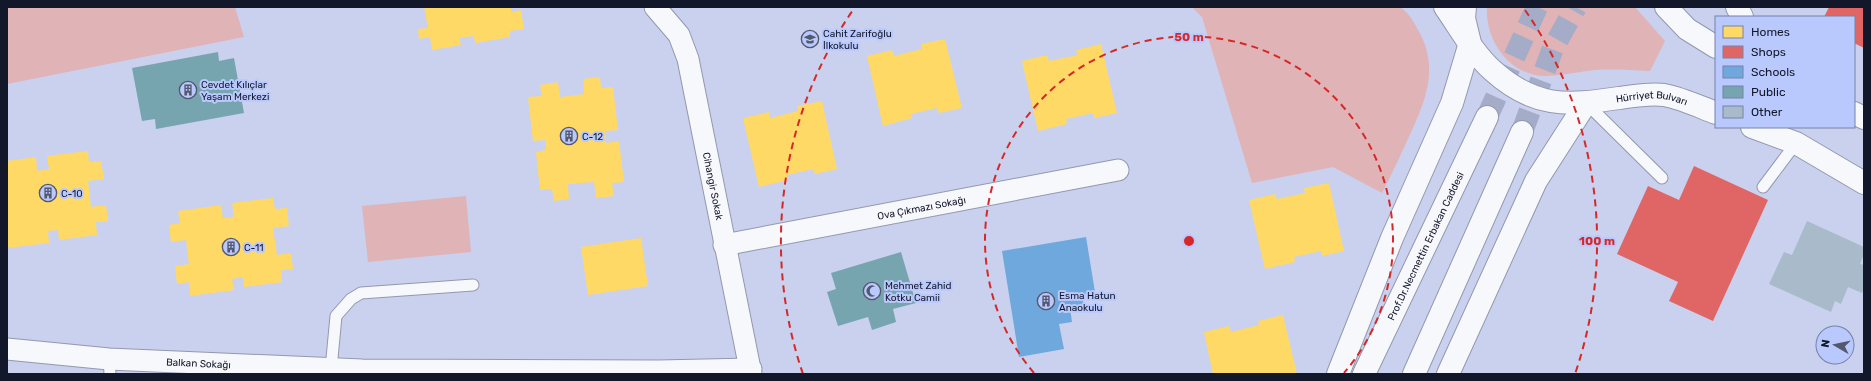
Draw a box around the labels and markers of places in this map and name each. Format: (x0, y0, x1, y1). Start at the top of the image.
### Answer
place label: Cahit Zarifoğlu İlkokulu (823, 28, 892, 52)
school or university icon: Cahit Zarifoğlu İlkokulu (800, 29, 820, 49)
place label: Cevdet Kılıçlar Yaşam Merkezi (201, 79, 269, 103)
building icon: Cevdet Kılıçlar Yaşam Merkezi (178, 80, 198, 100)
building icon: C-12 (559, 126, 579, 146)
place label: C-12 (582, 131, 603, 143)
building icon: C-10 (38, 183, 58, 203)
place label: C-10 (61, 188, 83, 200)
centre of rings (1182, 234, 1196, 248)
building icon: C-11 (221, 237, 241, 257)
place label: C-11 (244, 242, 264, 254)
place label: Mehmet Zahid Kotku Camii (885, 280, 951, 304)
mosque icon: Mehmet Zahid Kotku Camii (862, 281, 882, 301)
place label: Esma Hatun Anaokulu (1059, 290, 1116, 314)
building icon: Esma Hatun Anaokulu (1036, 291, 1056, 311)

